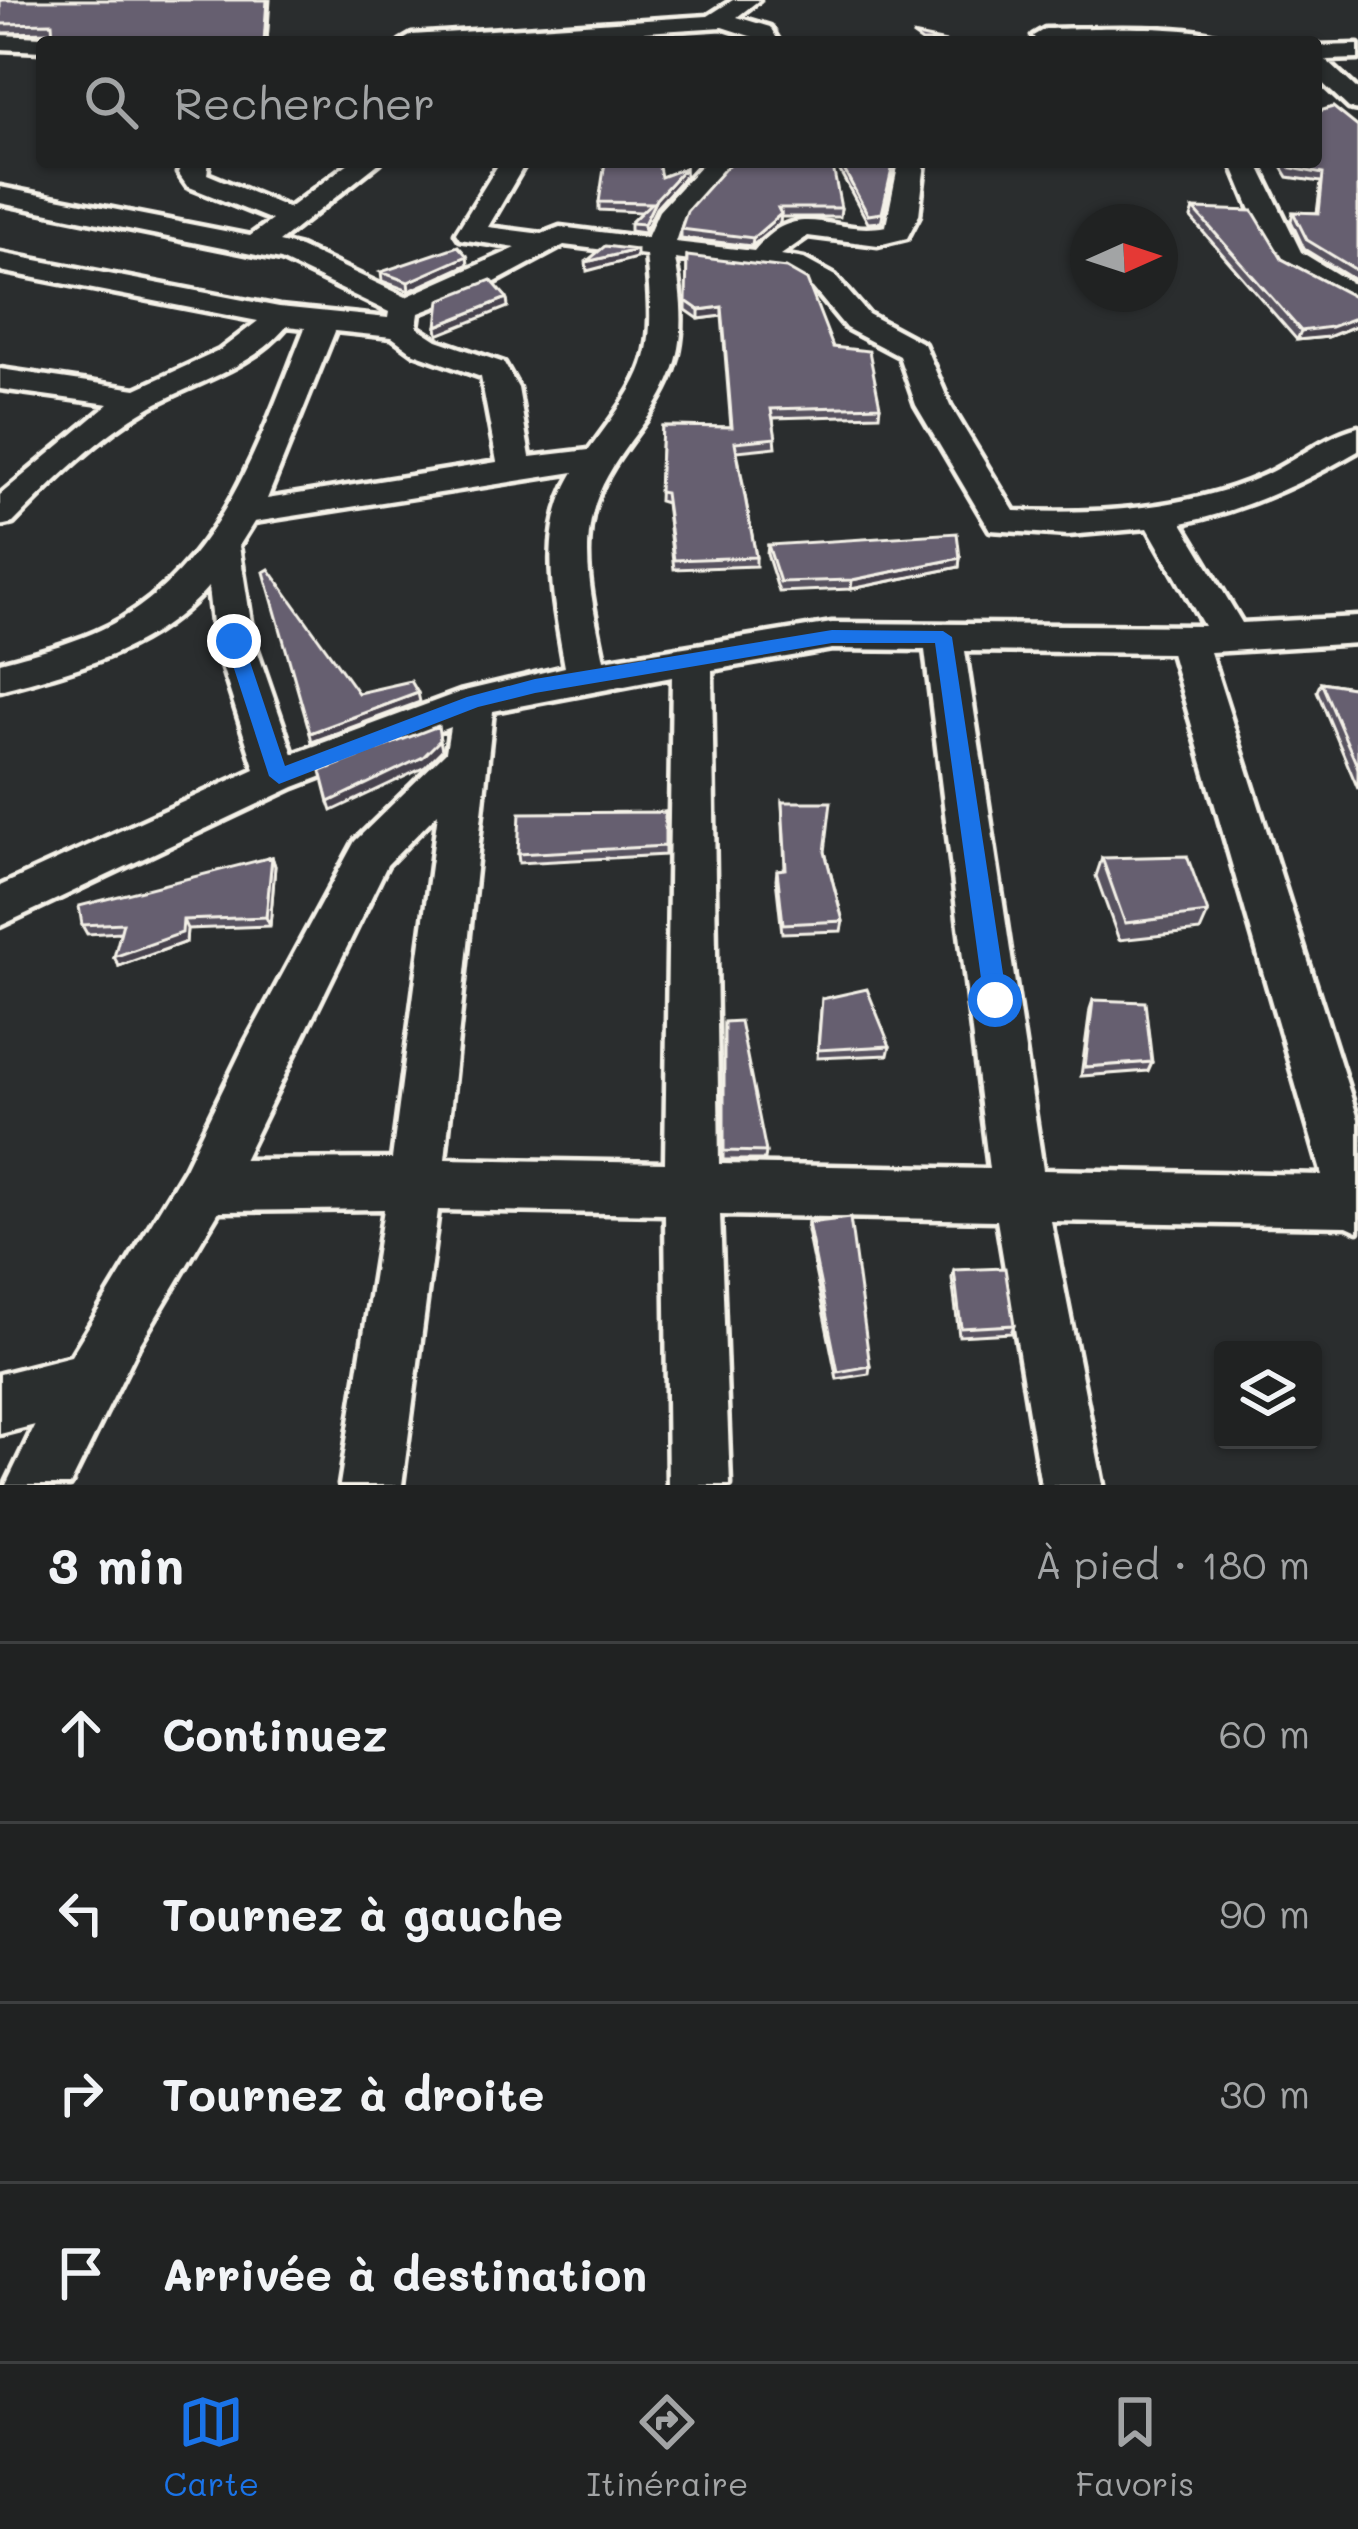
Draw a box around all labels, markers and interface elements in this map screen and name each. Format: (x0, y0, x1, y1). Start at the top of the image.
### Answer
search box (36, 36, 1322, 168)
icon: search (78, 69, 144, 135)
text: Rechercher (174, 73, 435, 131)
north arrow (1070, 204, 1178, 312)
route end (207, 614, 261, 668)
route start (968, 973, 1022, 1027)
map controls (1214, 1341, 1322, 1449)
button: layers (1214, 1341, 1322, 1449)
text: 3 min (48, 1530, 184, 1597)
text: À pied · 180 m (1035, 1538, 1310, 1589)
icon: ahead (48, 1700, 114, 1766)
text: Continuez (162, 1704, 388, 1762)
text: 60 m (1219, 1707, 1310, 1758)
icon: left (48, 1880, 114, 1946)
text: Tournez à gauche (162, 1884, 563, 1942)
text: 90 m (1219, 1887, 1310, 1938)
icon: right (48, 2060, 114, 2126)
text: Tournez à droite (162, 2064, 545, 2122)
text: 30 m (1220, 2067, 1310, 2118)
icon: arrive (48, 2240, 114, 2306)
text: Arrivée à destination (162, 2244, 647, 2302)
tab: Carte (164, 2389, 259, 2504)
tab: Itinéraire (586, 2389, 748, 2504)
tab: Favoris (1076, 2389, 1194, 2504)

